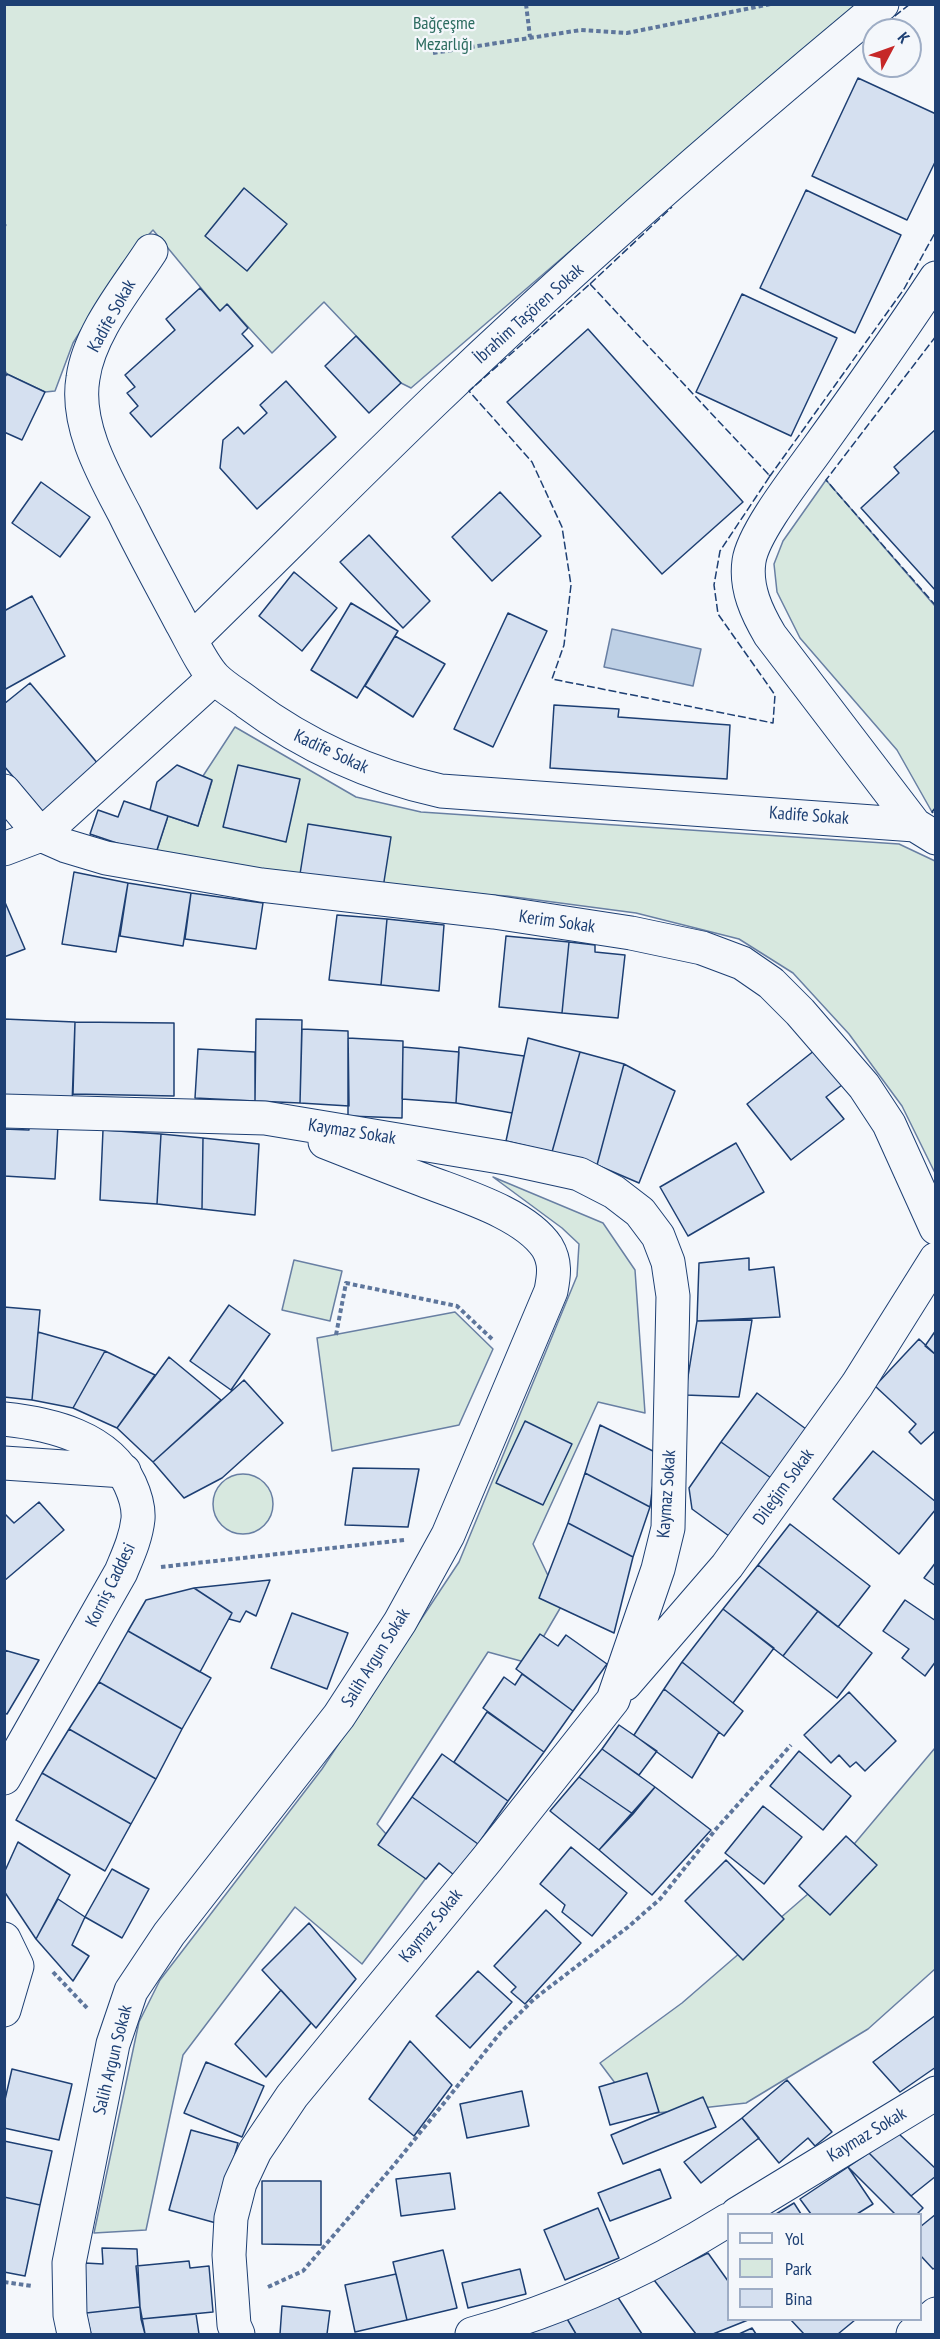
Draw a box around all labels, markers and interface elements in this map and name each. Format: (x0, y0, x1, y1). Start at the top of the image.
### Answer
park label: Bağçeşme Mezarlığı (413, 13, 475, 56)
north arrow (862, 18, 922, 78)
text: K (894, 28, 914, 47)
street label: İbrahim Taşören Sokak (470, 259, 588, 369)
street label: Kadife Sokak (83, 276, 141, 356)
street label: Kadife Sokak (290, 725, 372, 779)
street label: Kadife Sokak (768, 802, 850, 830)
street label: Kerim Sokak (518, 906, 596, 938)
street label: Kaymaz Sokak (307, 1114, 397, 1150)
street label: Dileğim Sokak (749, 1445, 819, 1529)
street label: Kaymaz Sokak (653, 1449, 681, 1539)
street label: Korniş Caddesi (81, 1539, 141, 1631)
street label: Salih Argun Sokak (337, 1605, 415, 1711)
street label: Kaymaz Sokak (395, 1885, 467, 1967)
street label: Salih Argun Sokak (89, 2003, 137, 2117)
street label: Kaymaz Sokak (824, 2103, 910, 2167)
legend (727, 2213, 922, 2321)
text: Yol (785, 2227, 804, 2250)
text: Park (785, 2257, 812, 2280)
text: Bina (785, 2287, 813, 2310)

